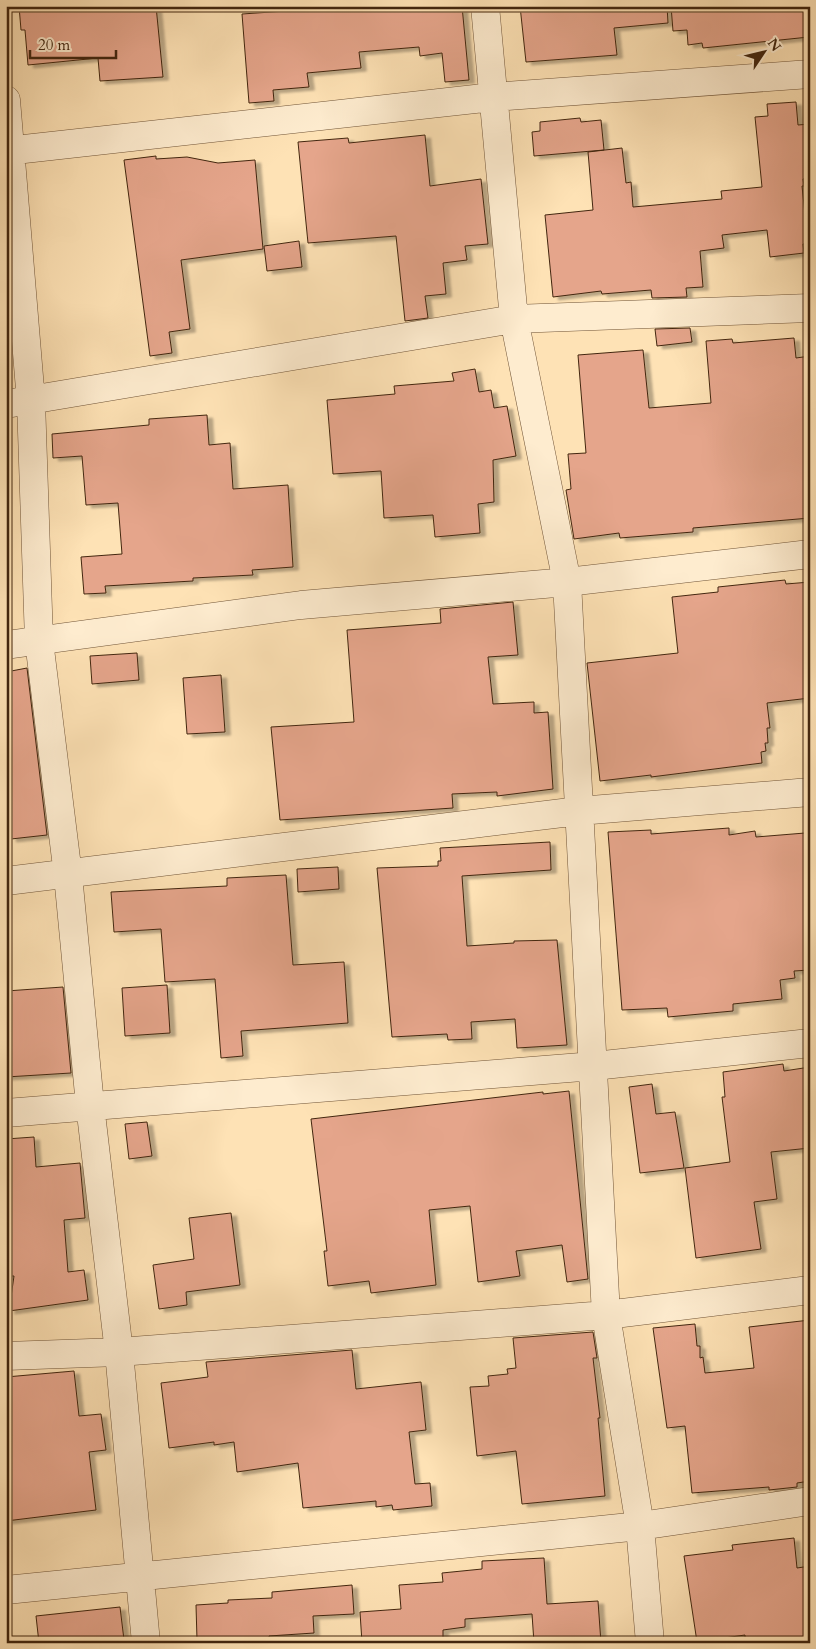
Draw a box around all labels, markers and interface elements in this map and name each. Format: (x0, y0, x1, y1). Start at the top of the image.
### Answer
scale bar (30, 28, 116, 60)
north arrow (738, 28, 788, 78)
text: N (763, 34, 786, 55)
text: 20 m (38, 35, 70, 55)

